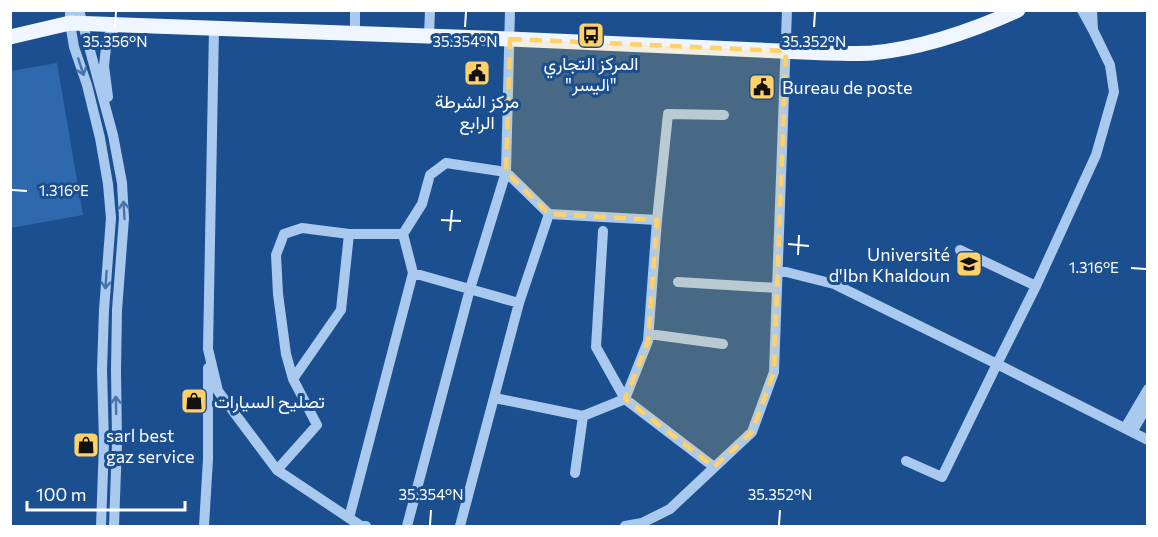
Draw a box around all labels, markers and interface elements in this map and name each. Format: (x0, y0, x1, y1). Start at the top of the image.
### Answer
bus stop icon: المركز التجاري "اليسر" (576, 20, 606, 50)
text: 35.356°N (82, 32, 148, 50)
text: 35.354°N (433, 32, 497, 50)
text: 35.352°N (782, 32, 846, 50)
place label: المركز التجاري "اليسر" (543, 52, 639, 96)
one-way arrow (76, 58, 87, 77)
public building icon: مركز الشرطة الرابع (462, 58, 492, 88)
public building icon: Bureau de poste (747, 72, 777, 102)
place label: Bureau de poste (782, 76, 912, 98)
place label: مركز الشرطة الرابع (435, 90, 519, 135)
text: 1.316°E (39, 181, 89, 199)
one-way arrow (118, 201, 129, 221)
place label: Université d'Ibn Khaldoun (829, 243, 950, 286)
school or university icon: Université d'Ibn Khaldoun (954, 249, 984, 279)
text: 1.316°E (1069, 258, 1119, 276)
one-way arrow (100, 269, 111, 289)
shop icon: تصليح السيارات (179, 386, 209, 416)
place label: تصليح السيارات (214, 390, 325, 414)
one-way arrow (111, 396, 122, 416)
place label: sarl best gaz service (106, 424, 195, 467)
shop icon: sarl best gaz service (71, 430, 101, 460)
scale bar (27, 474, 184, 512)
text: 100 m (36, 483, 86, 505)
text: 35.354°N (399, 485, 463, 503)
text: 35.352°N (748, 485, 812, 503)

